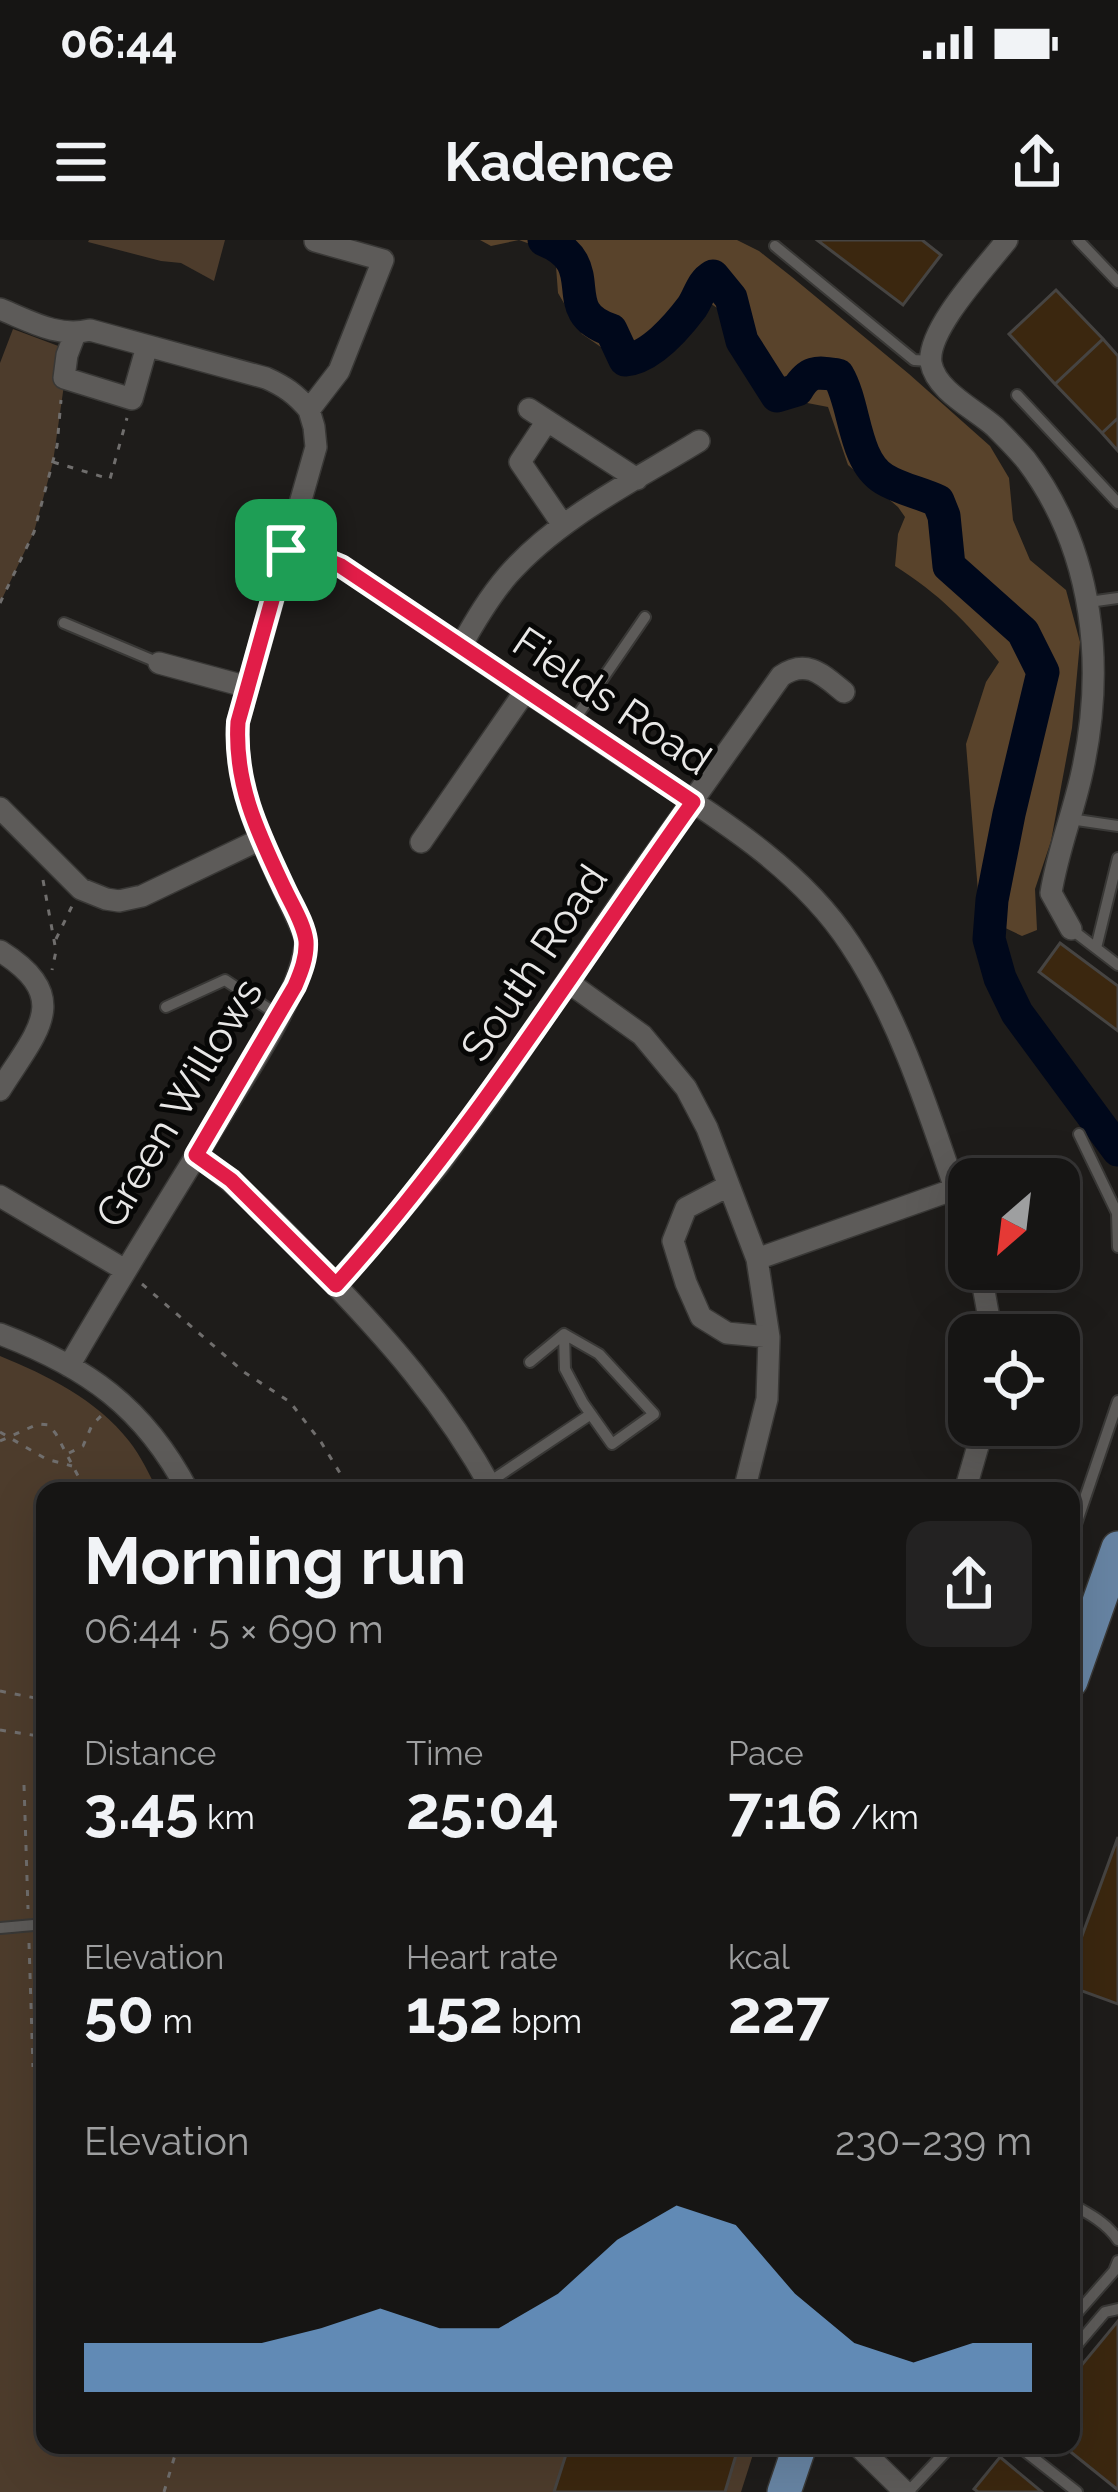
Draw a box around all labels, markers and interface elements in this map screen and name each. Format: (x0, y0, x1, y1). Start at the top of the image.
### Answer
text: 06:44 (60, 16, 177, 69)
icon: menu (48, 129, 114, 195)
icon: share (1004, 129, 1070, 195)
text: Kadence (444, 130, 674, 194)
pin (235, 499, 337, 601)
icon: arrive (253, 517, 319, 583)
street label: Fields Road (504, 617, 720, 785)
street label: South Road (451, 856, 617, 1070)
street label: Green Willows (86, 970, 272, 1236)
north arrow (948, 1158, 1080, 1290)
map controls (948, 1158, 1080, 1446)
button: locate (948, 1314, 1080, 1446)
button: share (906, 1521, 1032, 1647)
text: Morning run (84, 1522, 466, 1599)
text: 06:44 · 5 × 690 m (84, 1606, 384, 1652)
text: Distance (84, 1734, 216, 1773)
text: Time (406, 1734, 483, 1773)
text: Pace (728, 1734, 804, 1773)
text: 3.45 (84, 1773, 198, 1843)
text: 25:04 (406, 1773, 559, 1843)
text: 7:16 (728, 1773, 843, 1843)
text: km (198, 1798, 255, 1837)
text: /km (843, 1798, 919, 1837)
text: Elevation (84, 1938, 224, 1977)
text: Heart rate (406, 1938, 558, 1977)
text: kcal (728, 1938, 790, 1977)
text: 50 (84, 1977, 154, 2047)
text: 152 (406, 1977, 503, 2047)
text: 227 (728, 1977, 829, 2047)
text: m (154, 2002, 193, 2041)
text: bpm (503, 2002, 582, 2041)
text: Elevation (84, 2118, 250, 2164)
text: 230–239 m (835, 2118, 1032, 2164)

